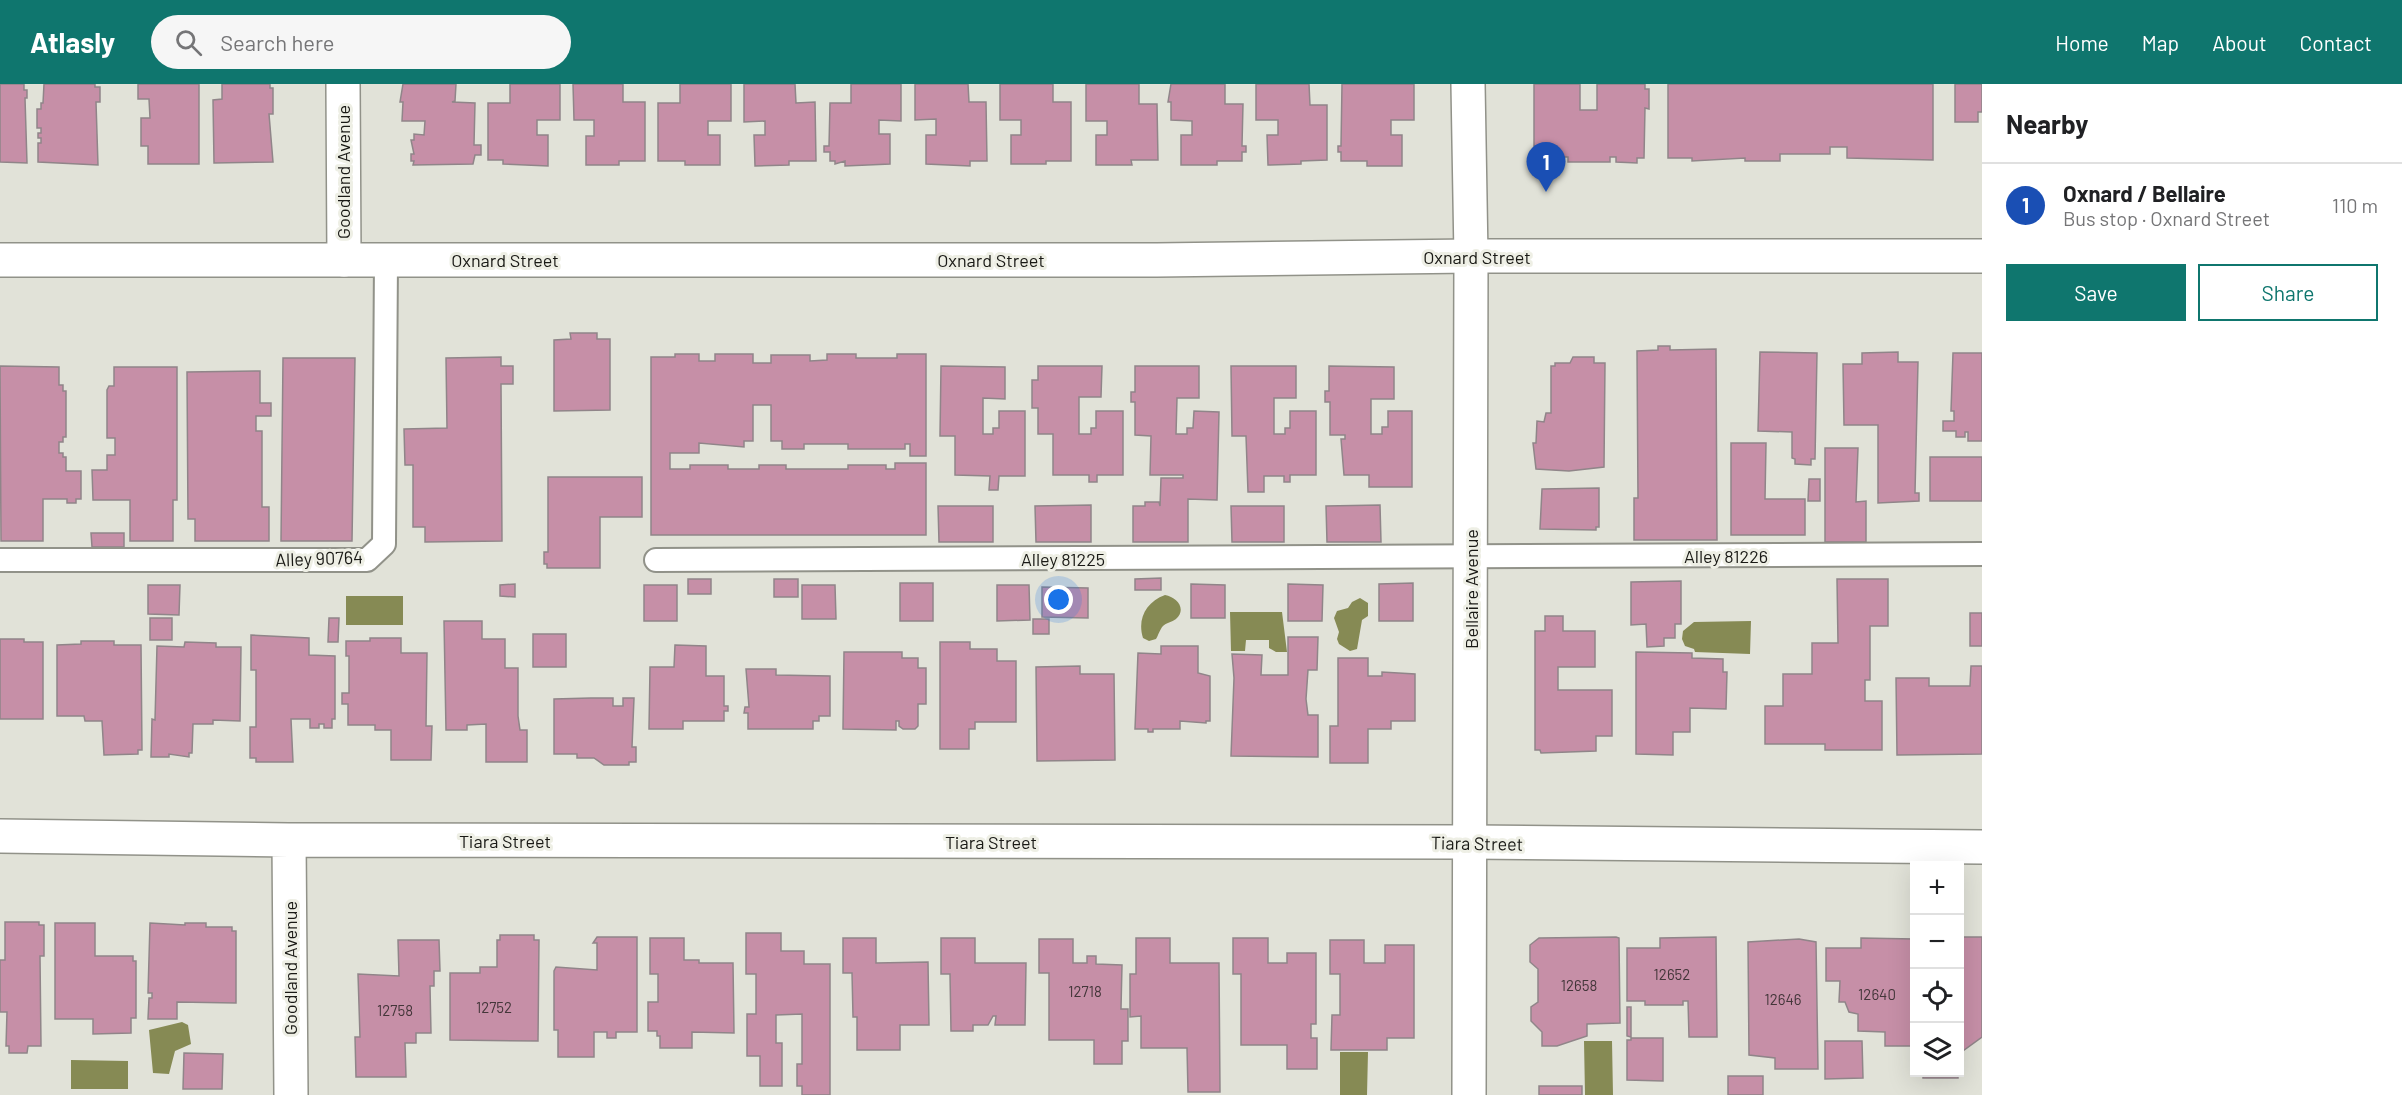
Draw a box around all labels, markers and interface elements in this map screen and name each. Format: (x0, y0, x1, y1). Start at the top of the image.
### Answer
search box (151, 15, 571, 69)
text: Atlasly (30, 25, 115, 59)
icon: search (172, 26, 205, 59)
text: Search here (220, 29, 335, 55)
text: Home (2055, 30, 2109, 55)
text: Map (2142, 30, 2179, 55)
text: About (2212, 30, 2267, 55)
text: Contact (2300, 30, 2372, 55)
street label: Goodland Avenue (332, 105, 354, 239)
text: Nearby (2006, 108, 2088, 139)
pin: 1 (1526, 142, 1566, 192)
text: Oxnard / Bellaire (2063, 180, 2226, 206)
text: 1 (2022, 193, 2029, 217)
text: 110 m (2332, 193, 2378, 217)
text: Bus stop · Oxnard Street (2063, 206, 2270, 230)
street label: Oxnard Street (1423, 246, 1531, 268)
street label: Oxnard Street (451, 249, 559, 271)
street label: Oxnard Street (937, 249, 1045, 271)
button: Save (2006, 264, 2186, 321)
button: Share (2198, 264, 2378, 321)
street label: Bellaire Avenue (1460, 529, 1482, 649)
street label: Alley 90764 (275, 545, 363, 571)
street label: Alley 81226 (1684, 545, 1768, 567)
street label: Alley 81225 (1021, 548, 1105, 570)
your location (1044, 585, 1073, 614)
street label: Tiara Street (459, 830, 551, 852)
street label: Tiara Street (945, 831, 1037, 853)
street label: Tiara Street (1431, 831, 1523, 855)
map controls (1910, 861, 1964, 1077)
button: + (1910, 861, 1964, 915)
street label: Goodland Avenue (279, 901, 301, 1035)
button: − (1910, 915, 1964, 969)
house number: 12652 (1654, 965, 1690, 983)
button: locate (1910, 969, 1964, 1023)
house number: 12658 (1561, 976, 1597, 994)
house number: 12718 (1068, 982, 1102, 1000)
house number: 12640 (1858, 985, 1896, 1003)
house number: 12646 (1764, 990, 1802, 1008)
house number: 12752 (476, 998, 512, 1016)
house number: 12758 (377, 1001, 413, 1019)
button: layers (1910, 1023, 1964, 1077)

